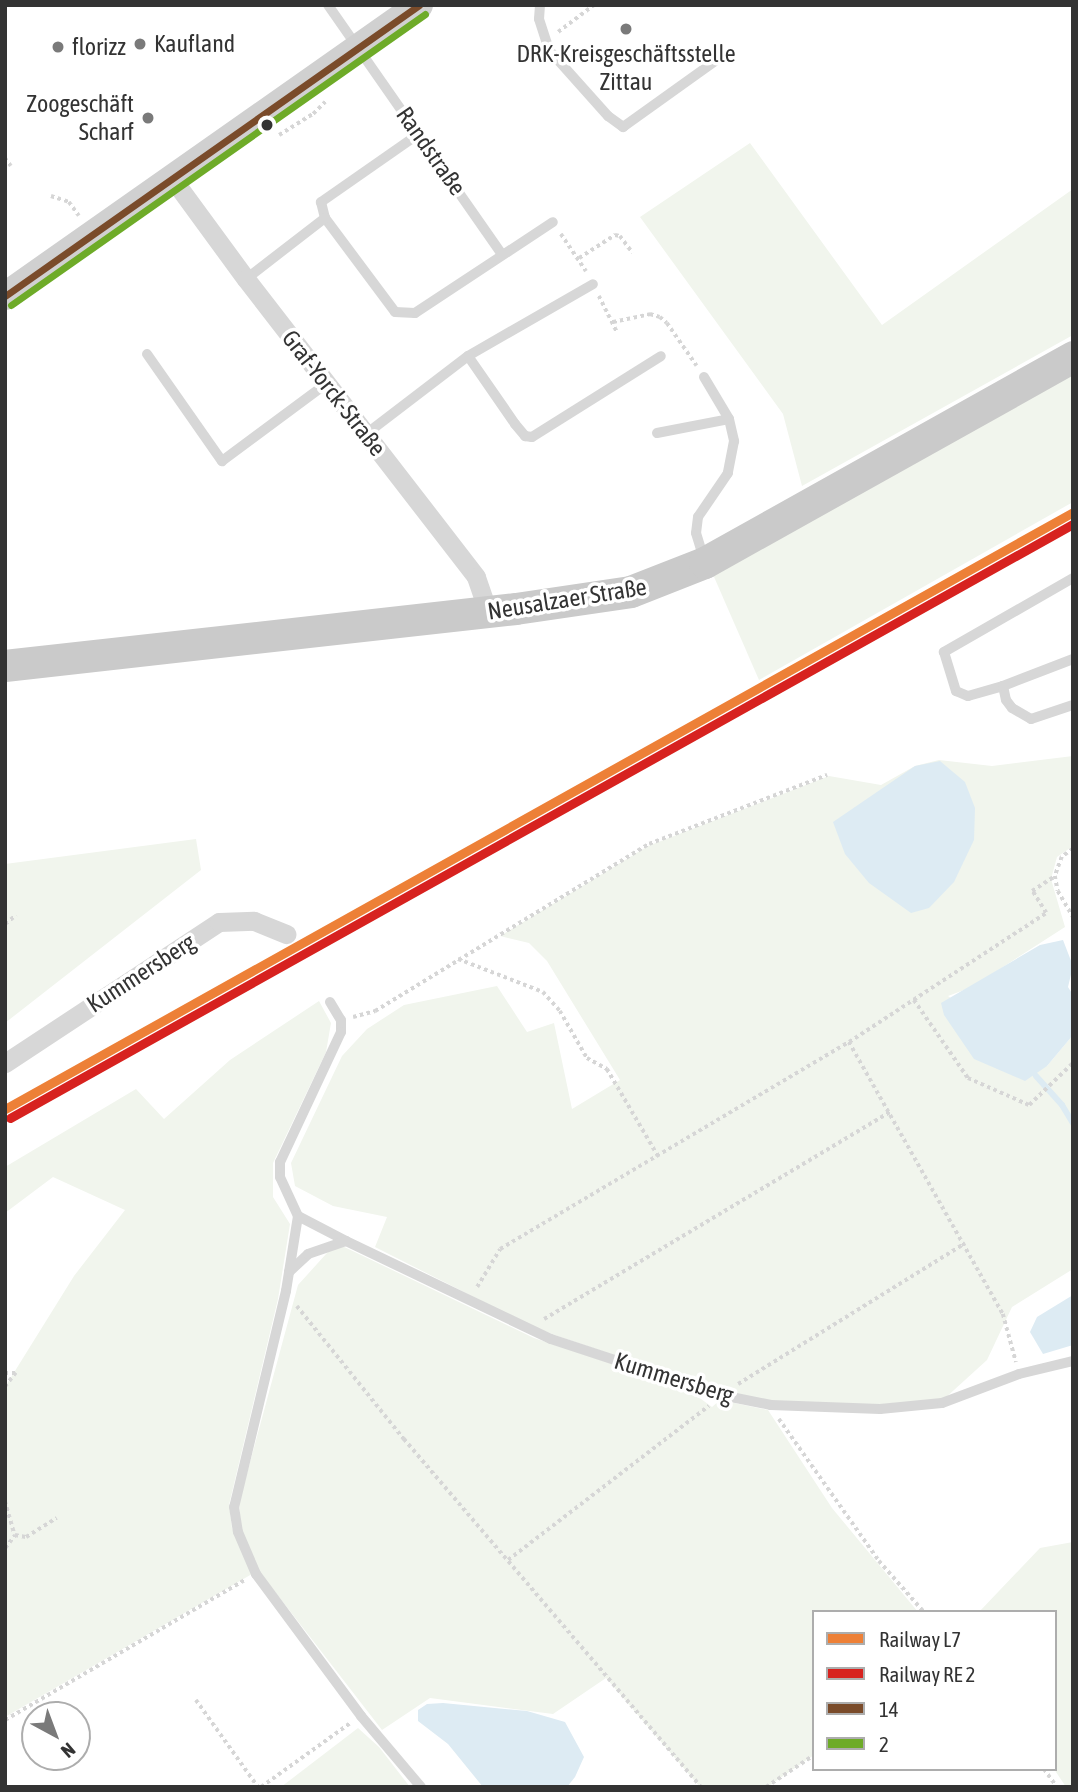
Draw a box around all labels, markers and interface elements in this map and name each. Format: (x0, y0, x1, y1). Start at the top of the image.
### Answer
marker: DRK-Kreisgeschäftsstelle Zittau (618, 21, 634, 37)
place label: Kaufland (154, 30, 235, 58)
place label: florizz (72, 33, 126, 61)
marker: Kaufland (132, 36, 148, 52)
marker: florizz (50, 39, 66, 55)
place label: DRK-Kreisgeschäftsstelle Zittau (516, 40, 736, 96)
place label: Zoogeschäft Scharf (26, 90, 134, 146)
street label: Randstraße (390, 101, 472, 201)
marker: Zoogeschäft Scharf (140, 110, 156, 126)
unlabelled marker (260, 118, 274, 132)
street label: Graf-Yorck-Straße (276, 324, 392, 462)
street label: Neusalzaer Straße (485, 572, 649, 626)
street label: Kummersberg (82, 927, 200, 1019)
street label: Kummersberg (611, 1346, 737, 1410)
legend (812, 1610, 1057, 1771)
text: Railway L7 (879, 1627, 961, 1651)
text: Railway RE 2 (879, 1662, 975, 1686)
text: 14 (879, 1697, 899, 1721)
north arrow (21, 1701, 91, 1771)
text: 2 (879, 1732, 889, 1756)
text: N (57, 1738, 80, 1762)

